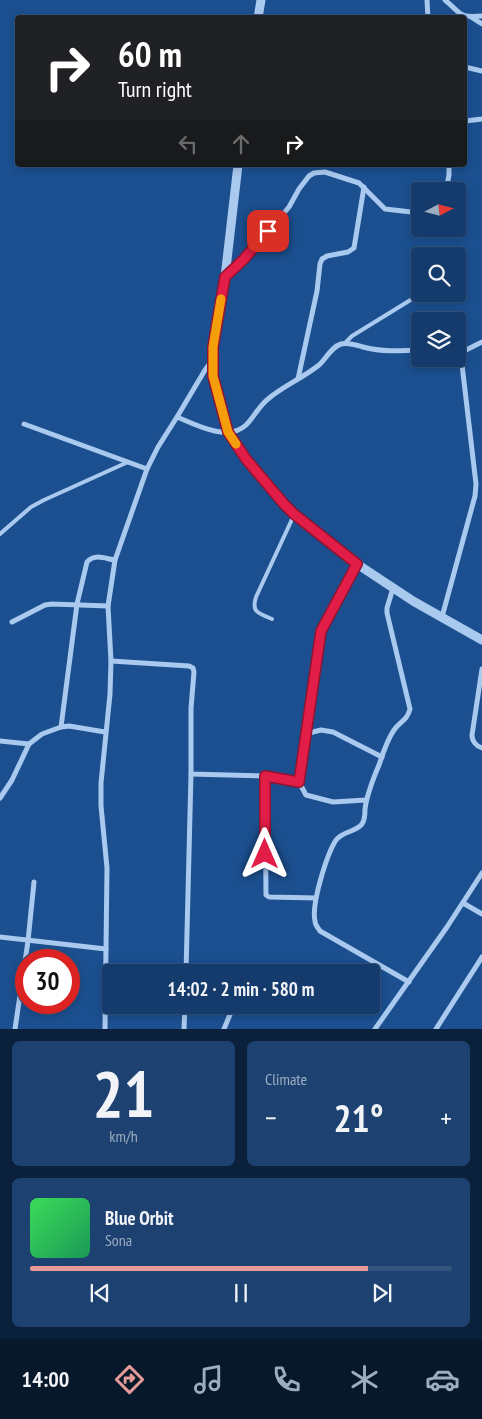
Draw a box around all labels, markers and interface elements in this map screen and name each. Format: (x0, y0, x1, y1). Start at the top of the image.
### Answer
text: 60 m (118, 31, 182, 77)
icon: right (35, 35, 100, 100)
text: Turn right (118, 75, 192, 103)
icon: left (174, 130, 202, 158)
icon: ahead (227, 130, 255, 158)
icon: right (280, 130, 308, 158)
north arrow (411, 182, 466, 238)
map controls (411, 182, 466, 367)
pin (247, 210, 289, 252)
icon: arrive (254, 217, 282, 245)
button: search (411, 247, 466, 302)
button: layers (411, 312, 466, 367)
position arrow (238, 827, 290, 879)
speed limit sign: 30 (15, 949, 80, 1014)
text: 14:02 · 2 min · 580 m (168, 977, 314, 1001)
text: 21 (92, 1051, 155, 1135)
text: Climate (265, 1069, 307, 1089)
text: 21° (333, 1093, 384, 1142)
text: − (265, 1099, 277, 1136)
text: + (440, 1099, 452, 1136)
text: km/h (109, 1126, 138, 1146)
text: Blue Orbit (105, 1206, 174, 1230)
text: Sona (105, 1230, 132, 1250)
icon: previous (86, 1279, 114, 1307)
icon: pause (227, 1279, 255, 1307)
icon: next (368, 1279, 396, 1307)
icon: directions (112, 1362, 147, 1397)
icon: music (191, 1362, 226, 1397)
icon: phone (269, 1362, 304, 1397)
icon: climate (347, 1362, 382, 1397)
icon: car (425, 1362, 460, 1397)
text: 14:00 (22, 1365, 69, 1393)

